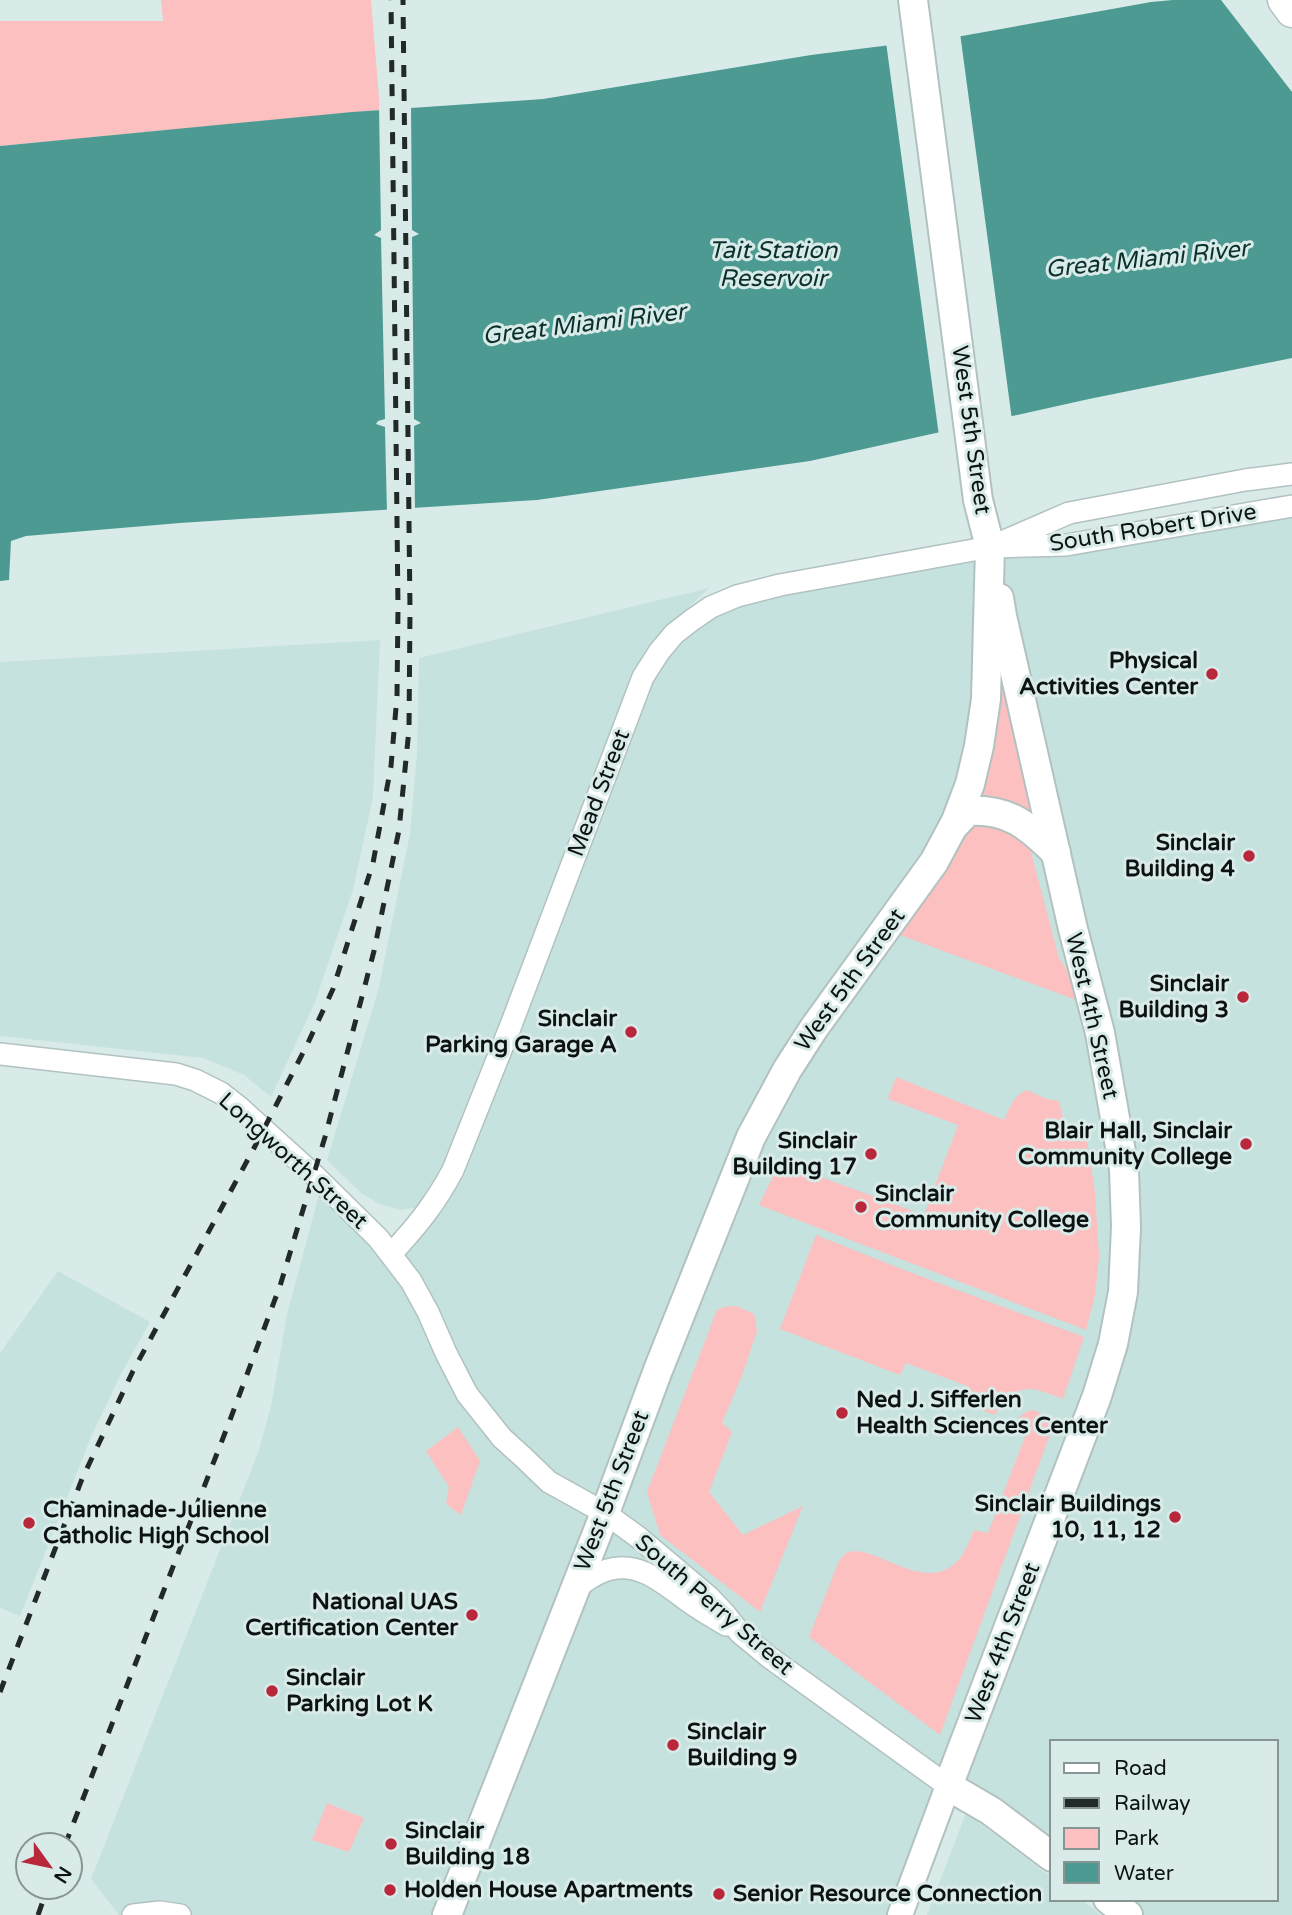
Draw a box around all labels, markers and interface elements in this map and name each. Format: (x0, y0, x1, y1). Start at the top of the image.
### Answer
water label: Great Miami River (1044, 234, 1253, 284)
water label: Tait Station Reservoir (709, 236, 839, 293)
water label: Great Miami River (481, 297, 690, 351)
street label: West 5th Street (945, 344, 997, 516)
street label: South Robert Drive (1048, 498, 1258, 558)
place label: Physical Activities Center (1019, 647, 1199, 701)
marker: Physical Activities Center (1204, 666, 1220, 682)
street label: Mead Street (562, 725, 636, 861)
place label: Sinclair Building 4 (1125, 829, 1236, 883)
marker: Sinclair Building 4 (1241, 848, 1257, 864)
street label: West 5th Street (789, 903, 911, 1057)
street label: West 4th Street (1059, 930, 1125, 1102)
place label: Sinclair Building 3 (1119, 970, 1230, 1024)
marker: Sinclair Building 3 (1235, 989, 1251, 1005)
place label: Sinclair Parking Garage A (425, 1005, 618, 1059)
marker: Sinclair Parking Garage A (623, 1024, 639, 1040)
street label: Longworth Street (213, 1087, 374, 1235)
place label: Blair Hall, Sinclair Community College (1018, 1117, 1233, 1171)
place label: Sinclair Building 17 (732, 1127, 858, 1181)
marker: Blair Hall, Sinclair Community College (1238, 1136, 1254, 1152)
marker: Sinclair Building 17 (863, 1146, 879, 1162)
place label: Sinclair Community College (875, 1180, 1089, 1234)
marker: Sinclair Community College (853, 1199, 869, 1215)
place label: Ned J. Sifferlen Health Sciences Center (856, 1386, 1109, 1440)
marker: Ned J. Sifferlen Health Sciences Center (834, 1405, 850, 1421)
street label: West 5th Street (568, 1406, 656, 1575)
place label: Sinclair Buildings 10, 11, 12 (975, 1490, 1161, 1544)
place label: Chaminade-Julienne Catholic High School (43, 1496, 270, 1550)
marker: Sinclair Buildings 10, 11, 12 (1167, 1509, 1183, 1525)
marker: Chaminade-Julienne Catholic High School (21, 1515, 37, 1531)
street label: South Perry Street (629, 1529, 799, 1682)
street label: West 4th Street (959, 1558, 1047, 1727)
place label: National UAS Certification Center (245, 1588, 459, 1642)
marker: National UAS Certification Center (464, 1607, 480, 1623)
place label: Sinclair Parking Lot K (286, 1664, 433, 1718)
marker: Sinclair Parking Lot K (264, 1683, 280, 1699)
place label: Sinclair Building 9 (687, 1718, 797, 1772)
marker: Sinclair Building 9 (665, 1737, 681, 1753)
legend (1050, 1740, 1278, 1901)
text: Road (1114, 1756, 1167, 1781)
text: Railway (1114, 1791, 1191, 1816)
place label: Sinclair Building 18 (405, 1817, 530, 1871)
text: Park (1114, 1826, 1159, 1851)
north arrow (14, 1831, 84, 1901)
marker: Sinclair Building 18 (383, 1836, 399, 1852)
text: Water (1114, 1861, 1174, 1886)
text: N (49, 1862, 76, 1887)
place label: Holden House Apartments (404, 1876, 693, 1904)
place label: Senior Resource Connection (733, 1880, 1042, 1908)
marker: Holden House Apartments (382, 1882, 398, 1898)
marker: Senior Resource Connection (711, 1886, 727, 1902)

